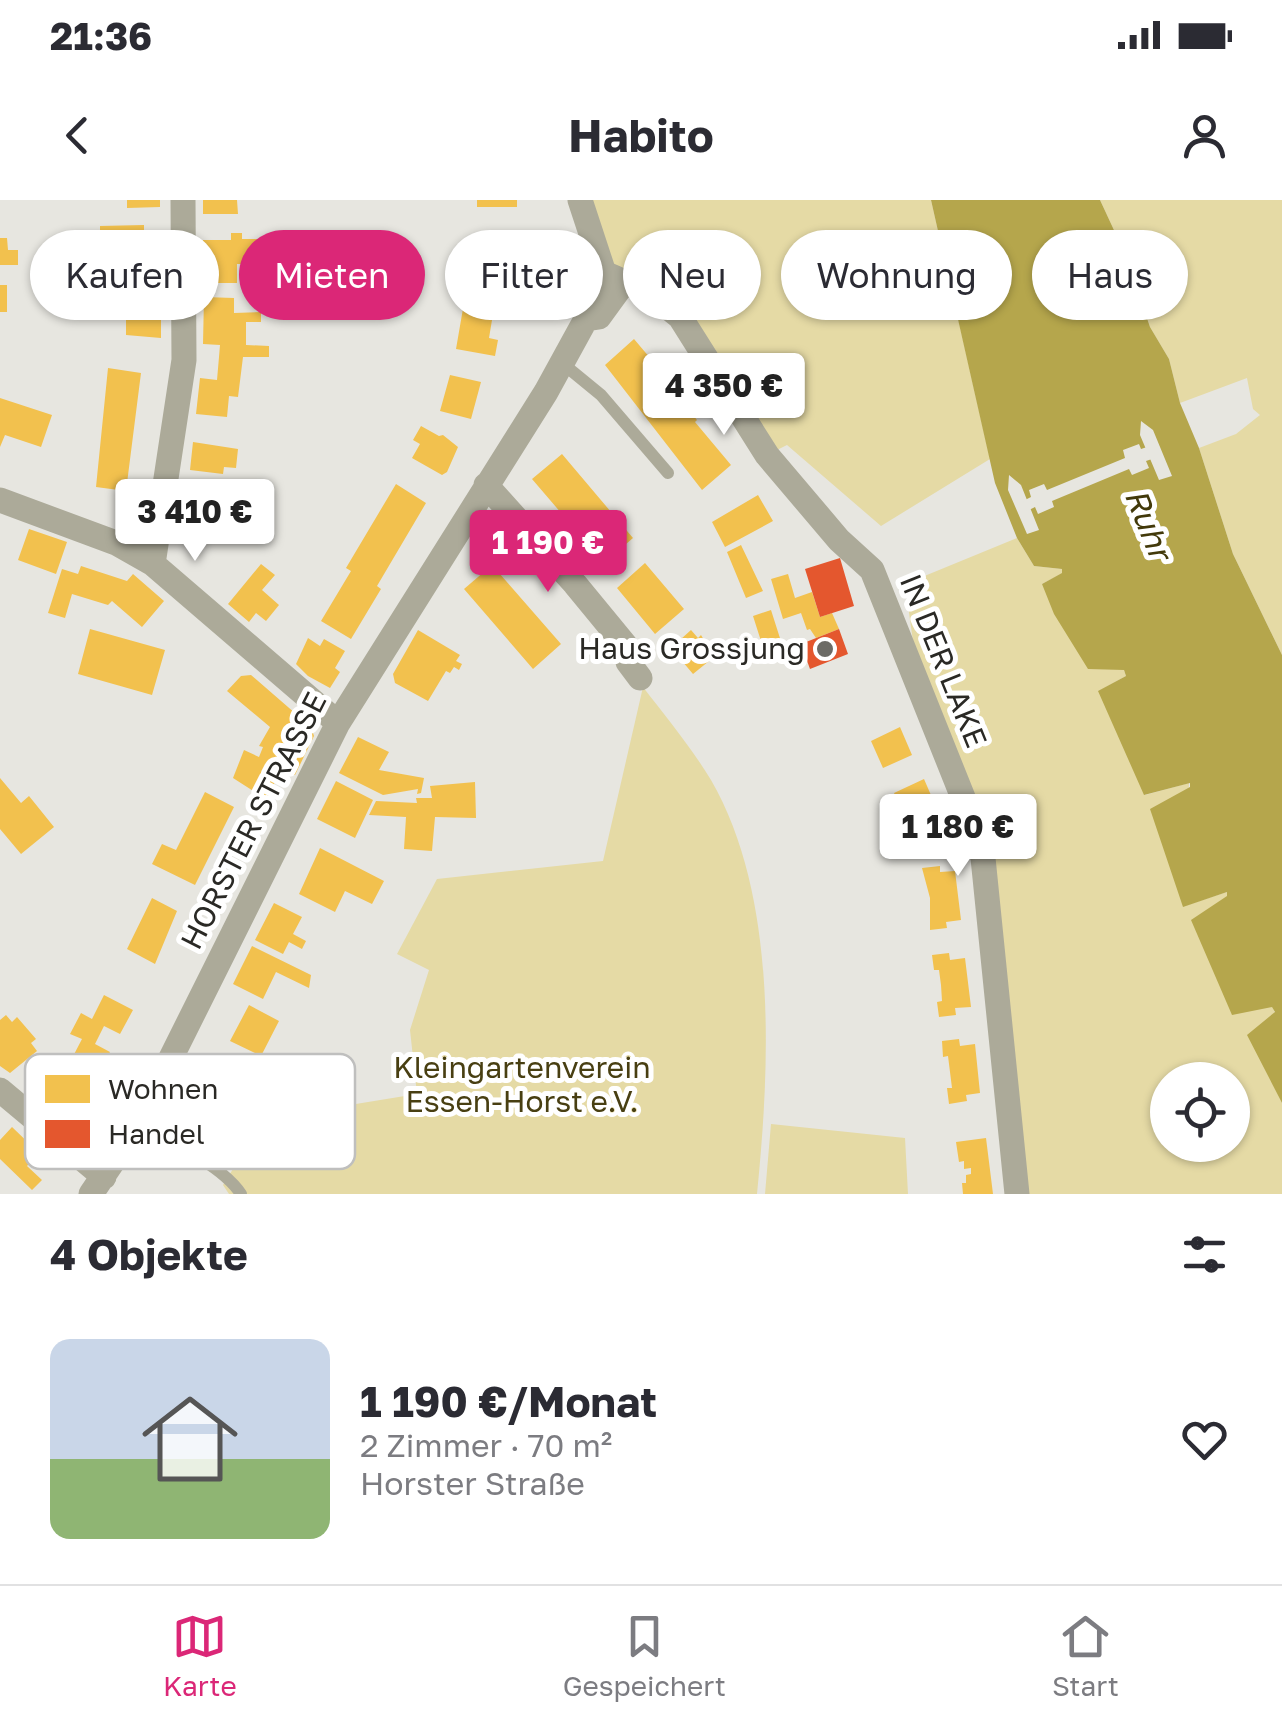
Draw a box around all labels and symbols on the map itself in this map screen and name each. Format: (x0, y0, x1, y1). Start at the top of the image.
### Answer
pin: 4 350 € (632, 353, 816, 438)
pin: 3 410 € (103, 479, 287, 564)
water label: Ruhr (1118, 483, 1182, 569)
pin: 1 190 € (456, 510, 640, 595)
street label: IN DER LAKE (893, 569, 995, 753)
place label: Haus Grossjung (578, 630, 805, 666)
marker: Haus Grossjung (814, 638, 836, 660)
street label: HORSTER STRASSE (173, 686, 334, 955)
pin: 1 180 € (866, 794, 1050, 879)
park label: Kleingartenverein Essen-Horst e.V. (393, 1049, 651, 1119)
legend (25, 1054, 355, 1169)
text: Wohnen (108, 1072, 218, 1105)
text: Handel (108, 1117, 205, 1150)

